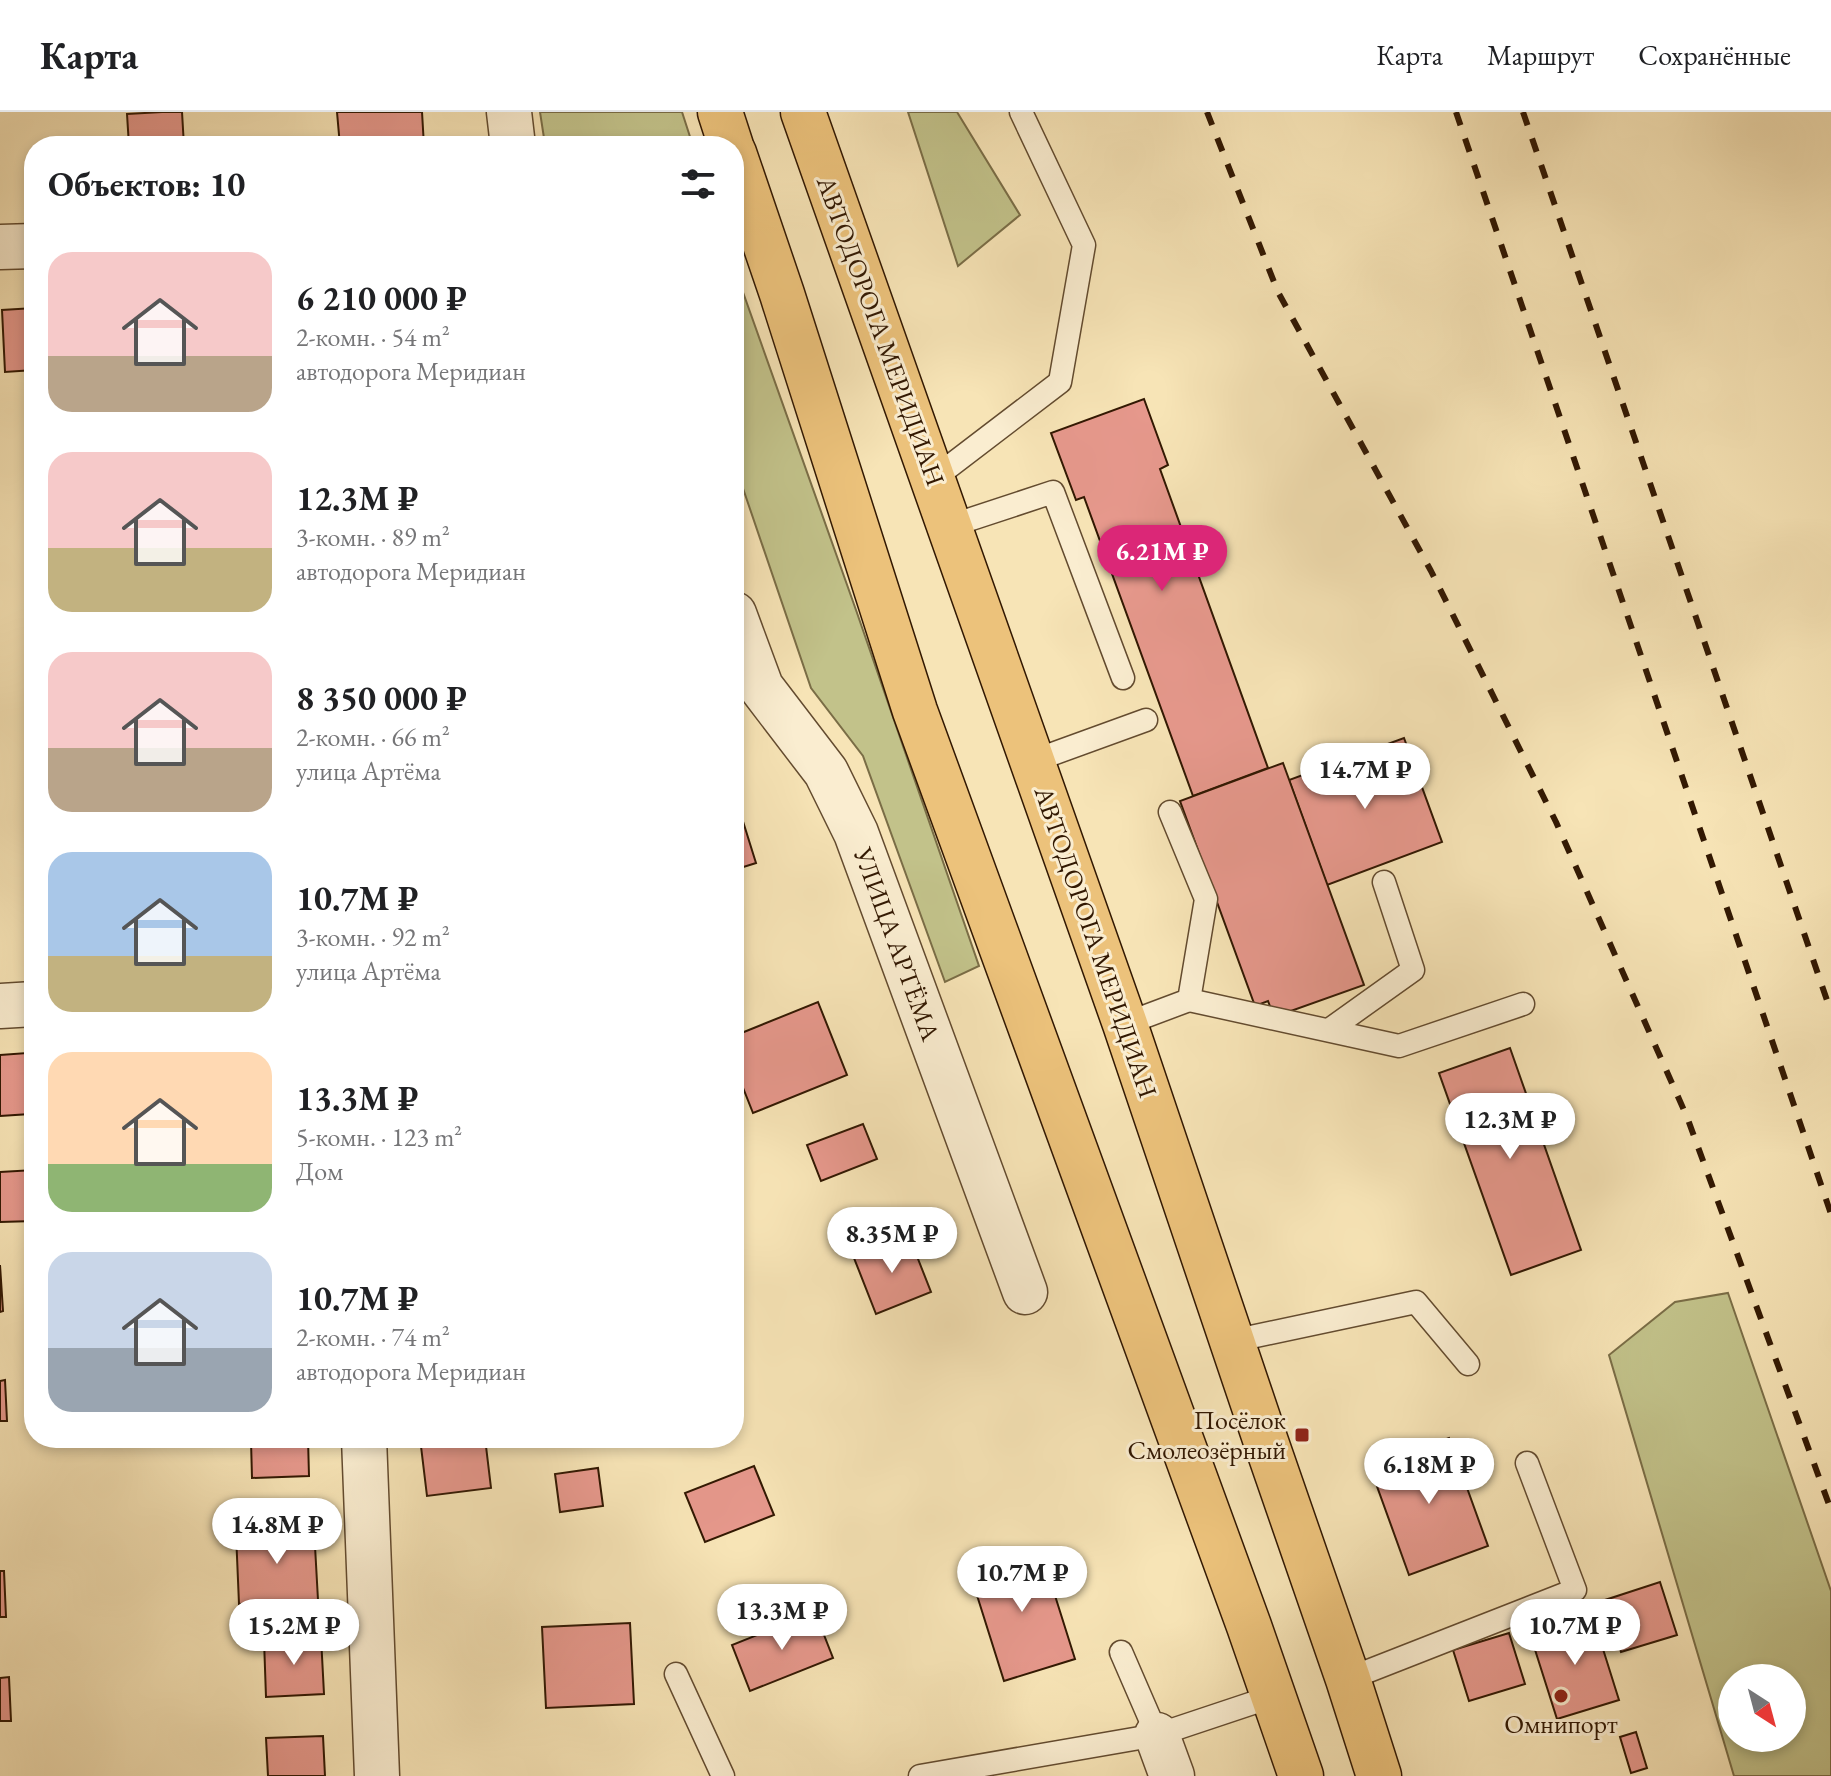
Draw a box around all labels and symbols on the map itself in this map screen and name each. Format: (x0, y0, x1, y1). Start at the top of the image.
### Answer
street label: АВТОДОРОГА МЕРИДИАН (809, 171, 953, 491)
pin: 6.21M ₽ (1088, 525, 1236, 593)
pin: 14.7M ₽ (1291, 743, 1439, 811)
street label: АВТОДОРОГА МЕРИДИАН (1026, 781, 1165, 1102)
street label: УЛИЦА АРТЁМА (846, 842, 948, 1046)
pin: 12.3M ₽ (1436, 1093, 1584, 1161)
pin: 8.35M ₽ (818, 1207, 966, 1275)
place label: Посёлок Смолеозёрный (1127, 1403, 1287, 1467)
marker: Посёлок Смолеозёрный (1293, 1426, 1311, 1444)
pin: 6.18M ₽ (1355, 1438, 1503, 1506)
pin: 14.8M ₽ (203, 1498, 351, 1566)
pin: 10.7M ₽ (948, 1546, 1096, 1614)
pin: 13.3M ₽ (708, 1584, 856, 1652)
pin: 15.2M ₽ (220, 1599, 368, 1667)
pin: 10.7M ₽ (1501, 1599, 1649, 1667)
north arrow (1718, 1664, 1806, 1752)
marker: Омнипорт (1552, 1687, 1570, 1705)
place label: Омнипорт (1504, 1707, 1618, 1741)

